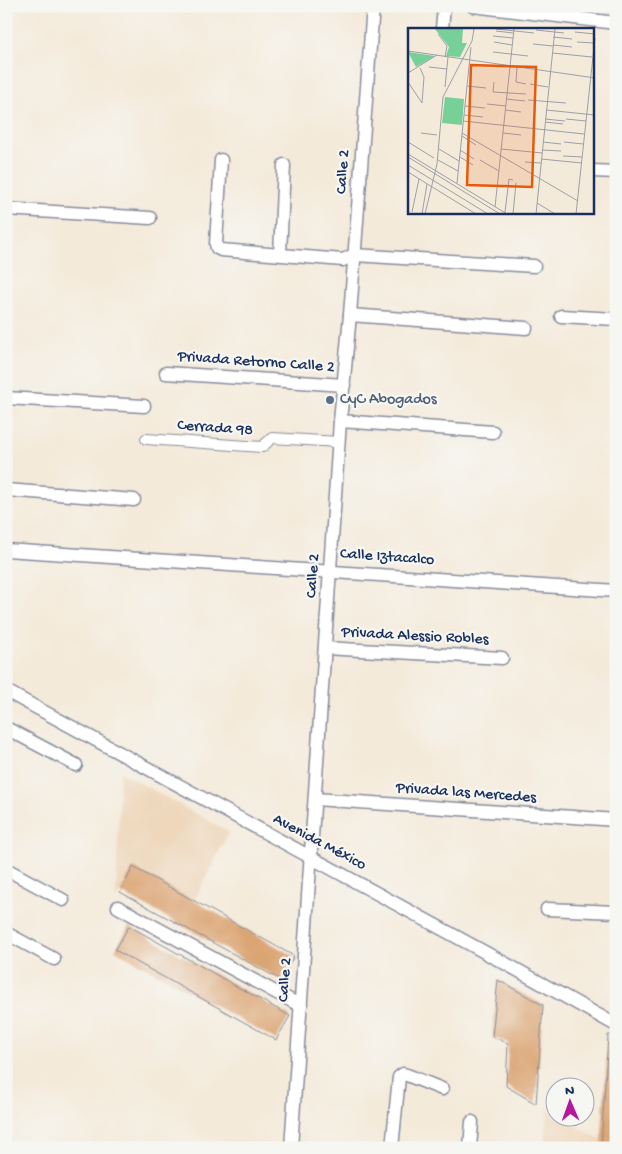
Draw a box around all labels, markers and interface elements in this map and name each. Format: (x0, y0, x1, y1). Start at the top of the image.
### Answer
inset map (408, 28, 594, 214)
street label: Calle 2 (333, 149, 355, 195)
street label: Privada Retorno Calle 2 (176, 348, 335, 378)
place label: CyC Abogados (340, 391, 438, 410)
marker: CyC Abogados (324, 394, 336, 406)
street label: Cerrada 98 (176, 417, 254, 441)
street label: Calle Iztacalco (339, 545, 435, 571)
street label: Calle 2 (303, 553, 325, 599)
street label: Privada Alessio Robles (340, 624, 490, 650)
street label: Privada las Mercedes (394, 780, 538, 808)
street label: Avenida México (269, 810, 369, 876)
street label: Calle 2 (275, 957, 297, 1003)
north arrow (544, 1076, 594, 1126)
text: N (565, 1083, 574, 1100)

